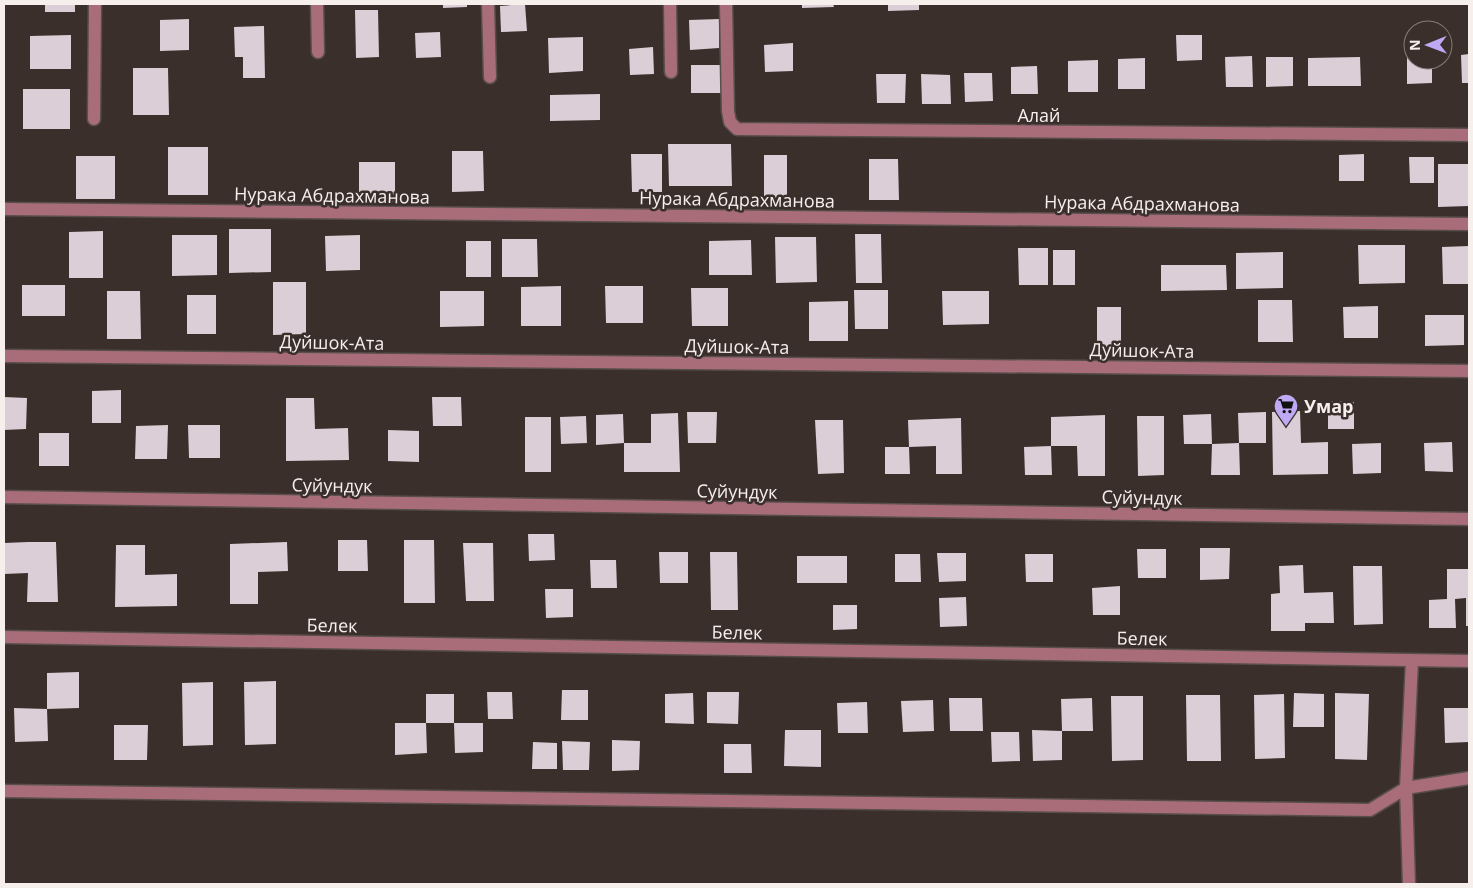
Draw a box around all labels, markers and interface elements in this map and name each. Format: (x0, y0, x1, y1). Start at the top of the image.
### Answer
north arrow (1403, 20, 1453, 70)
text: N (1405, 39, 1424, 51)
street label: Алай (1017, 103, 1061, 127)
street label: Нурака Абдрахманова (234, 181, 430, 209)
street label: Нурака Абдрахманова (639, 185, 835, 213)
street label: Нурака Абдрахманова (1044, 189, 1240, 217)
street label: Дуйшок-Ата (280, 329, 384, 355)
street label: Дуйшок-Ата (685, 333, 789, 359)
street label: Дуйшок-Ата (1090, 337, 1194, 363)
supermarket icon: Умар (1273, 393, 1299, 427)
place label: Умар (1304, 394, 1353, 418)
street label: Суйундук (291, 472, 373, 498)
street label: Суйундук (696, 478, 778, 504)
street label: Суйундук (1101, 484, 1183, 510)
street label: Белек (306, 613, 358, 637)
street label: Белек (711, 620, 763, 644)
street label: Белек (1116, 626, 1168, 650)

